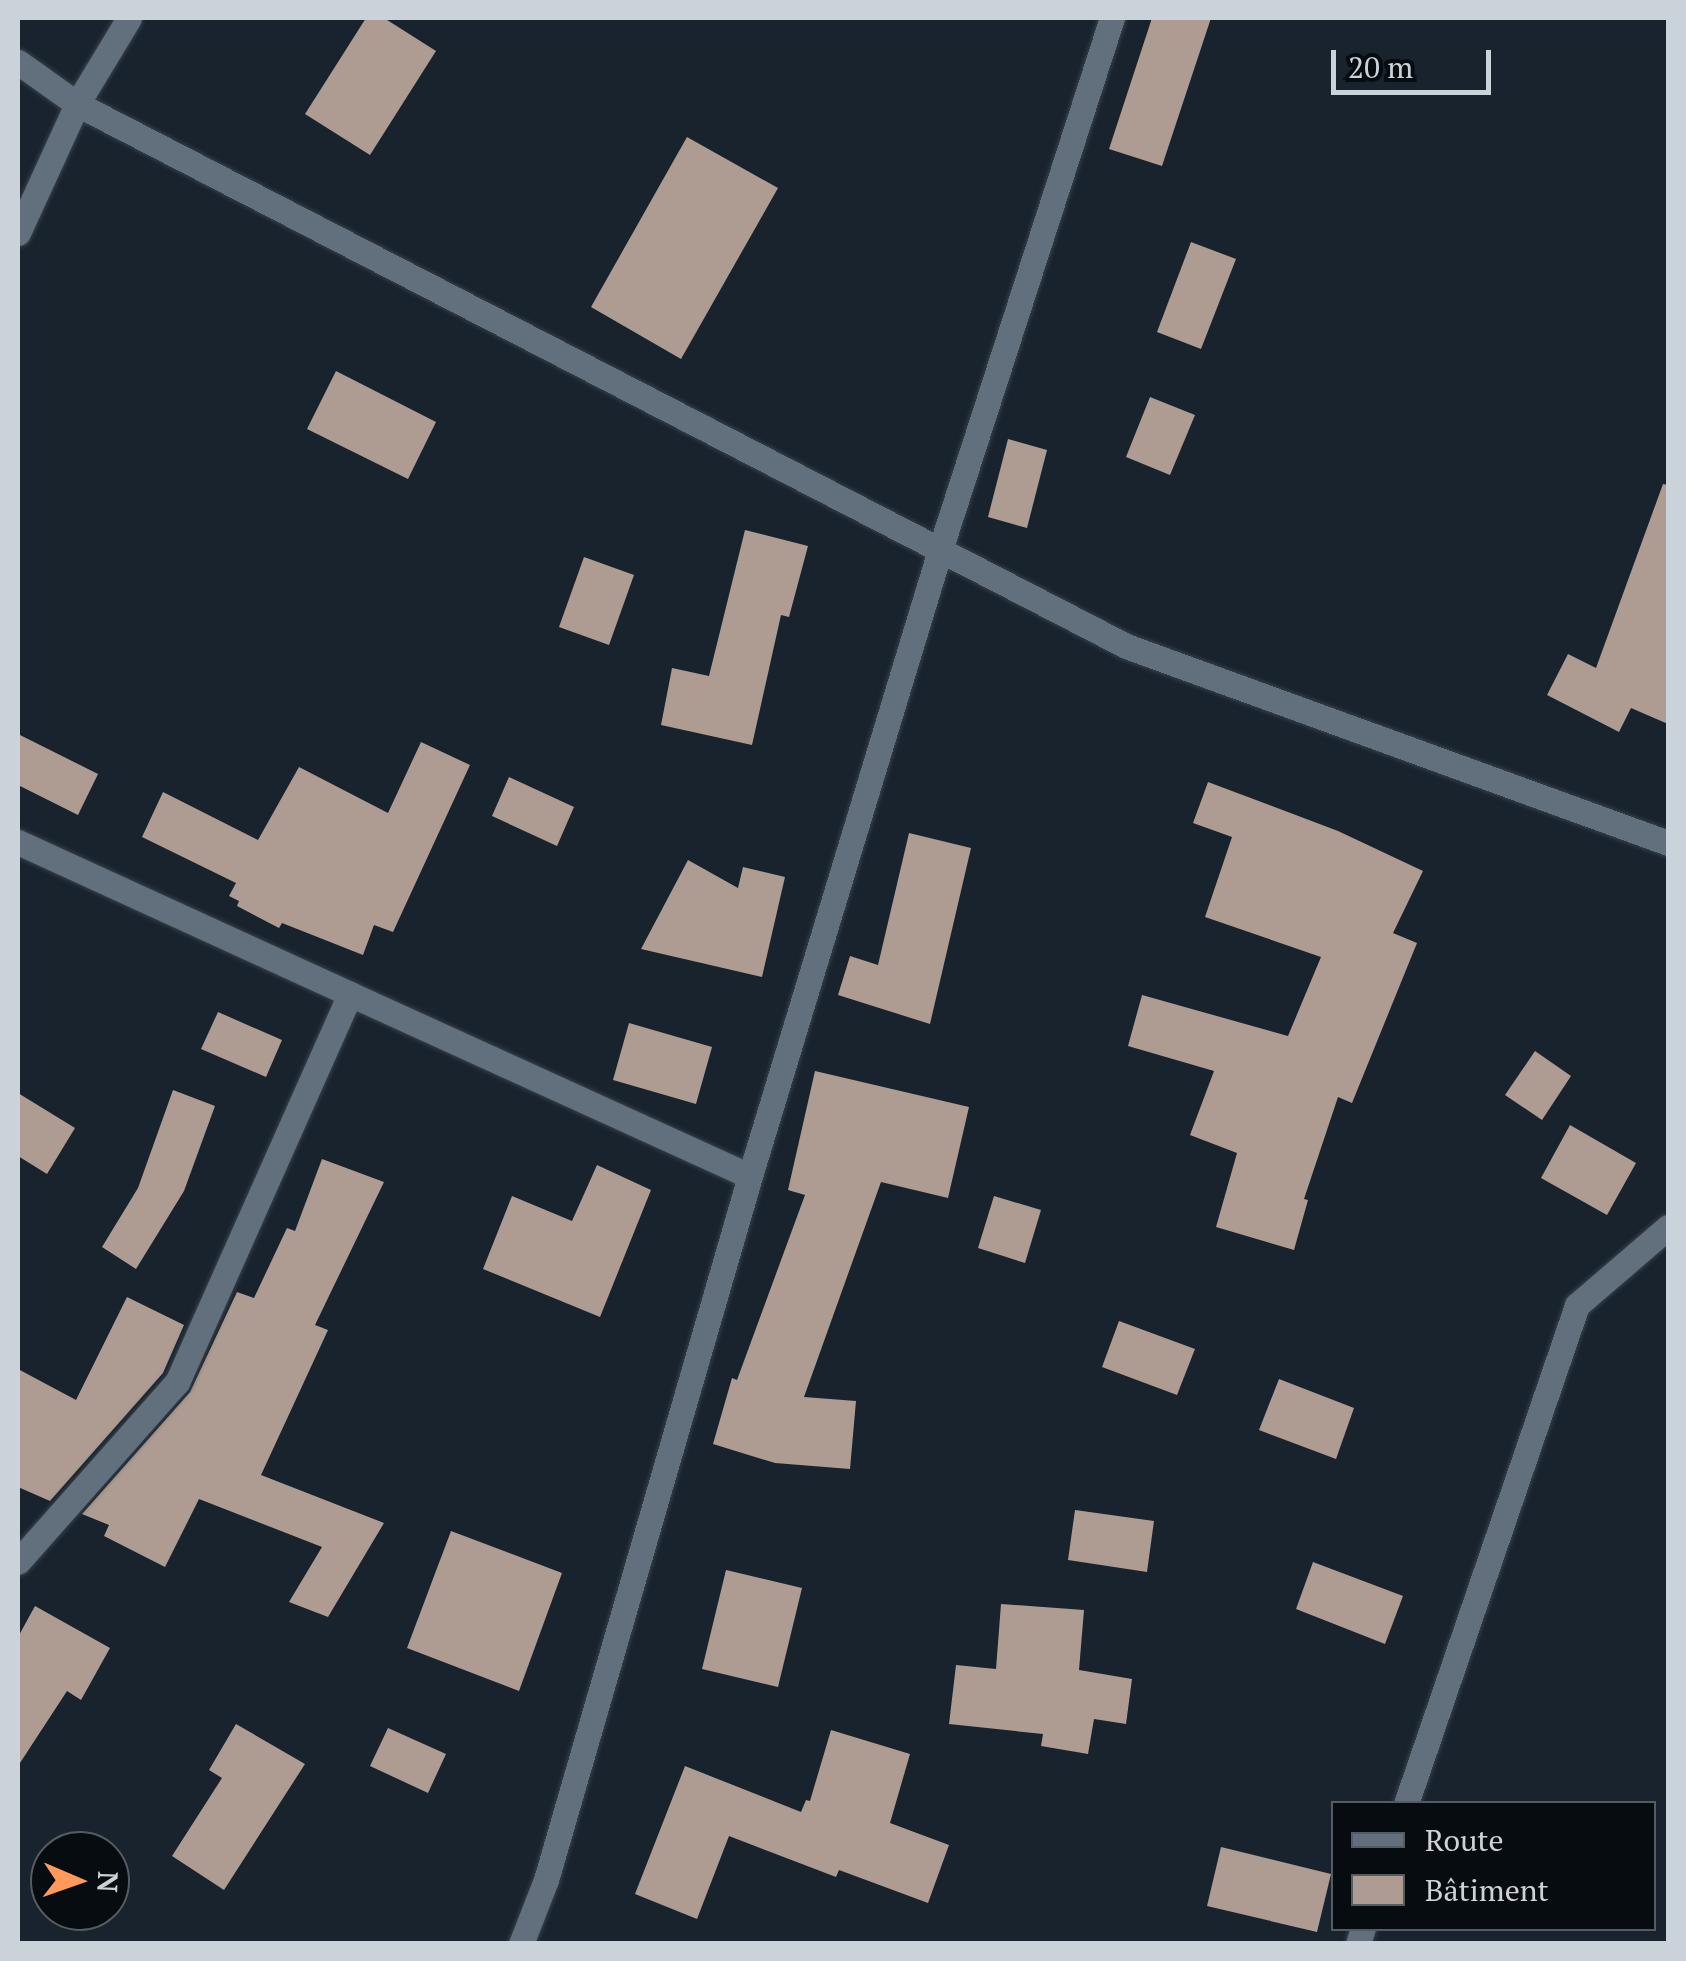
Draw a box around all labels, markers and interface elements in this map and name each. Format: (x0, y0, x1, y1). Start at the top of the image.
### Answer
scale bar (1336, 30, 1496, 92)
text: 20 m (1348, 47, 1413, 87)
legend (1331, 1801, 1656, 1931)
text: Route (1425, 1820, 1504, 1860)
north arrow (30, 1831, 130, 1931)
text: Bâtiment (1425, 1870, 1549, 1910)
text: N (90, 1871, 127, 1893)

